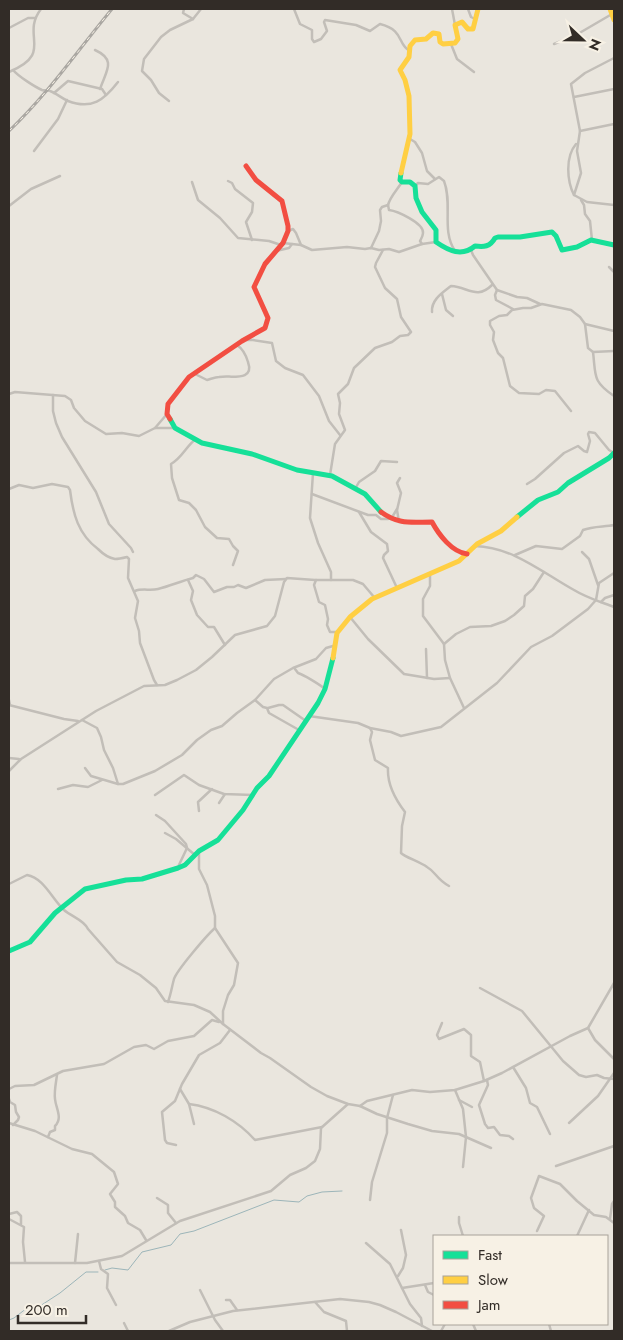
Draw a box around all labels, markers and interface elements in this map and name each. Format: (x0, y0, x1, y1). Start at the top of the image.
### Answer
north arrow (558, 15, 608, 65)
text: N (584, 36, 606, 54)
legend (433, 1235, 608, 1325)
text: Fast (478, 1244, 502, 1266)
text: Slow (478, 1269, 509, 1291)
scale bar (18, 1292, 85, 1324)
text: Jam (476, 1294, 501, 1316)
text: 200 m (25, 1299, 68, 1321)

